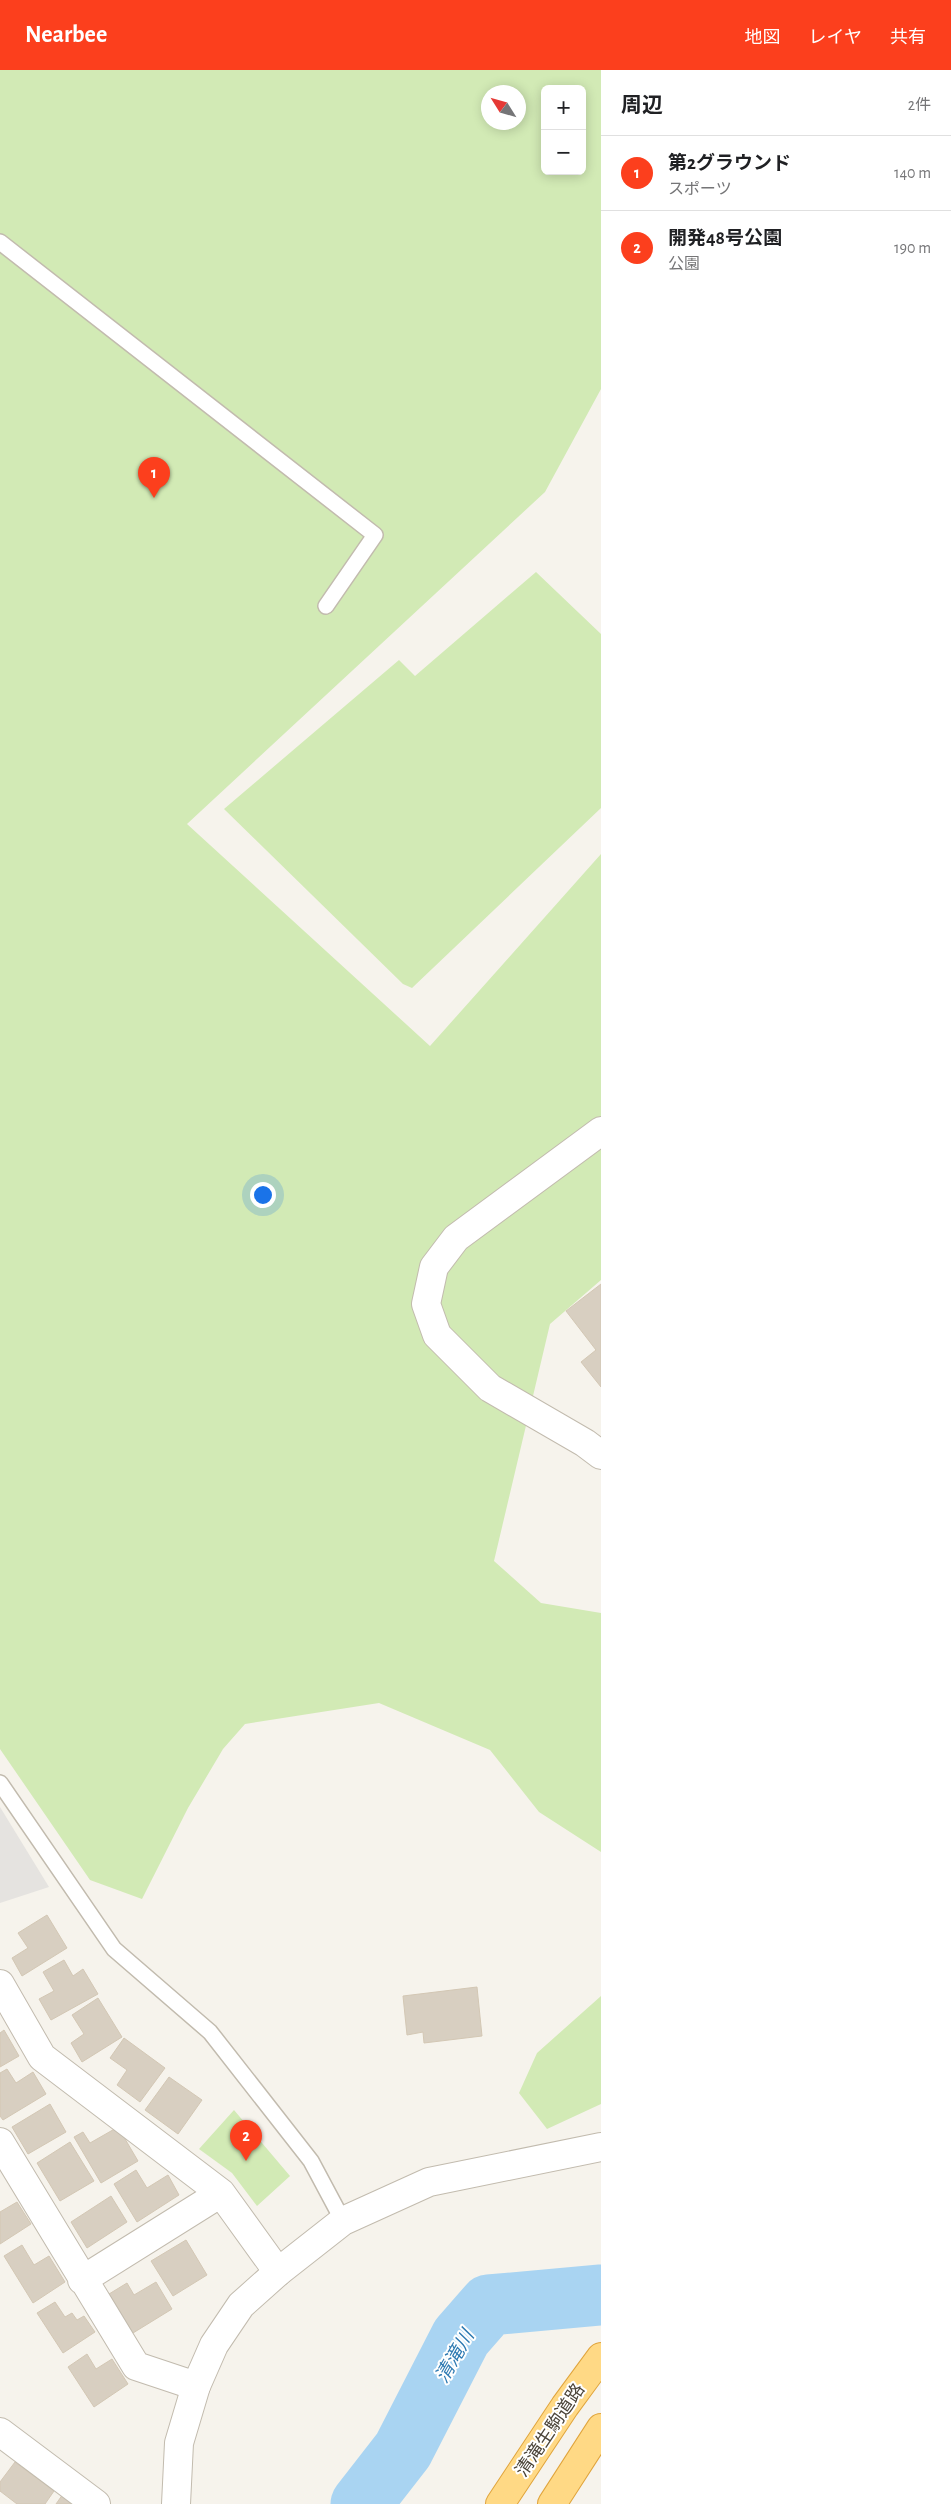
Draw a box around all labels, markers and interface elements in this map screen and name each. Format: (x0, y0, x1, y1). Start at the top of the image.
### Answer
text: Nearbee (25, 23, 107, 47)
text: 地図 (745, 29, 781, 47)
text: レイヤ (809, 29, 862, 47)
text: 共有 (890, 29, 926, 47)
north arrow (481, 85, 526, 130)
map controls (541, 85, 586, 175)
button: + (541, 85, 586, 130)
text: 周辺 (621, 95, 663, 116)
text: 2件 (908, 97, 931, 113)
button: − (541, 130, 586, 175)
text: 第2グラウンド (668, 154, 791, 173)
text: 1 (634, 165, 640, 181)
text: 140 m (894, 165, 931, 181)
text: スポーツ (668, 181, 732, 197)
text: 開発48号公園 (668, 229, 782, 248)
text: 2 (633, 240, 641, 256)
text: 190 m (894, 240, 931, 256)
text: 公園 (668, 256, 700, 272)
pin: 1 (138, 457, 170, 498)
your location (250, 1182, 276, 1208)
pin: 2 (230, 2120, 262, 2161)
water label: 清滝川 (432, 2325, 479, 2386)
street label: 清滝生駒道路 (512, 2380, 588, 2480)

